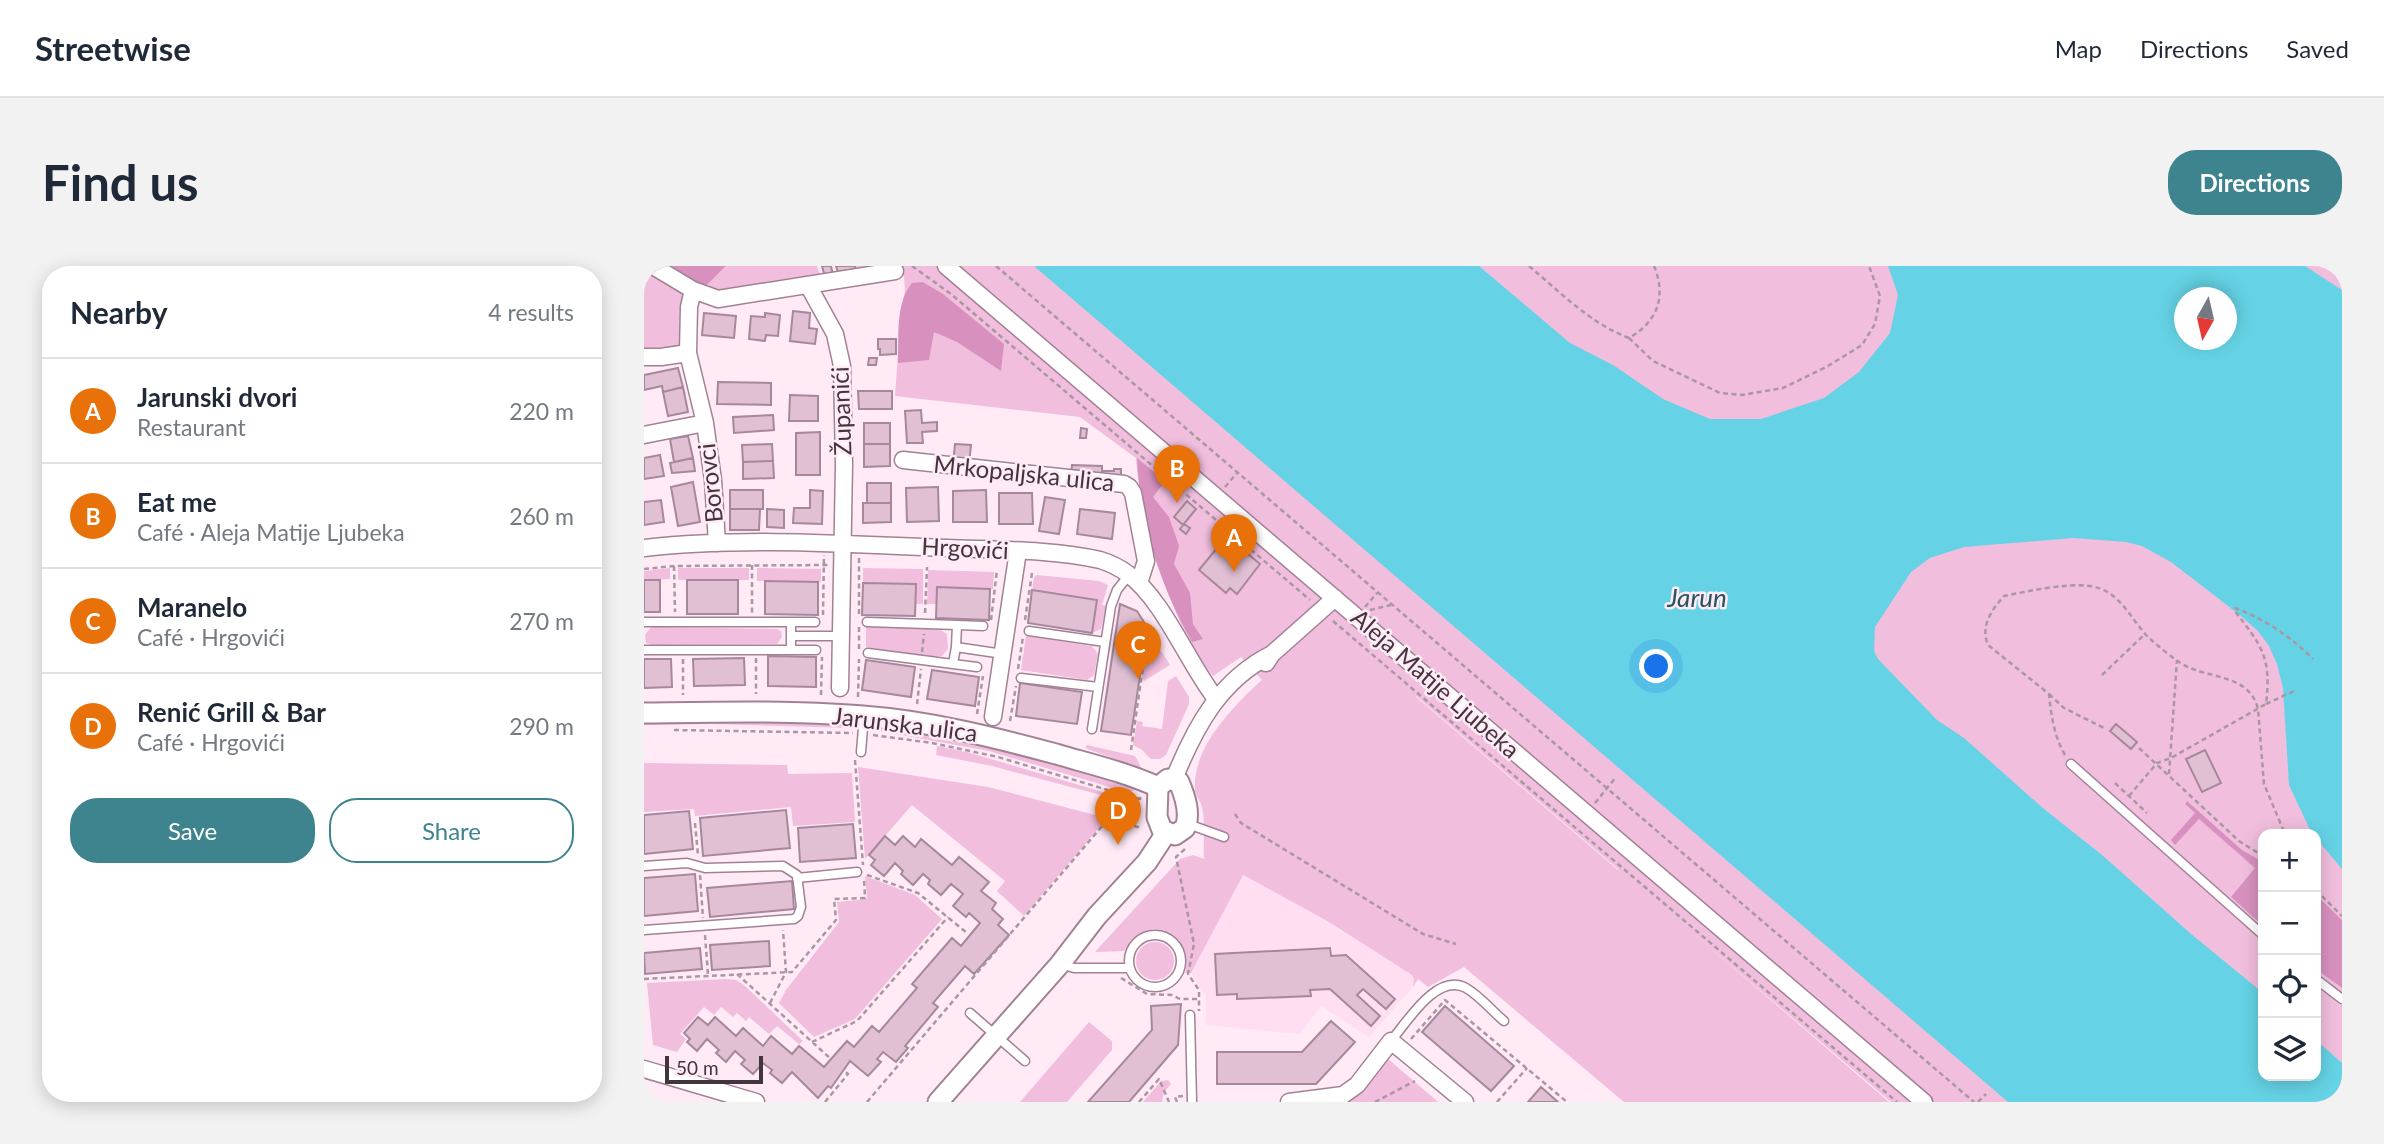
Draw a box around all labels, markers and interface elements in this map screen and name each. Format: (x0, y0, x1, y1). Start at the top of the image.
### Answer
text: Streetwise (35, 28, 191, 68)
text: Map (2055, 34, 2102, 63)
text: Directions (2140, 34, 2248, 63)
text: Saved (2286, 34, 2349, 63)
button: Directions (2168, 150, 2342, 215)
text: Find us (42, 153, 199, 211)
north arrow (2174, 287, 2237, 350)
text: Nearby (70, 294, 168, 330)
text: 4 results (488, 298, 574, 326)
street label: Županići (824, 366, 857, 456)
text: Jarunski dvori (137, 381, 297, 413)
text: A (85, 397, 101, 425)
text: 220 m (509, 397, 574, 425)
text: Restaurant (137, 413, 246, 441)
street label: Borovci (691, 442, 728, 524)
pin: B (1154, 445, 1200, 503)
street label: Mrkopaljska ulica (932, 449, 1116, 496)
text: Eat me (137, 486, 217, 518)
text: B (85, 502, 101, 530)
text: 260 m (509, 502, 574, 530)
pin: A (1211, 514, 1257, 572)
text: Café · Aleja Matije Ljubeka (137, 518, 405, 546)
street label: Hrgovići (921, 531, 1010, 564)
water label: Jarun (1666, 581, 1727, 613)
text: Maranelo (137, 591, 247, 623)
street label: Aleja Matije Ljubeka (1346, 602, 1526, 764)
text: C (85, 607, 101, 635)
text: 270 m (509, 607, 574, 635)
pin: C (1115, 621, 1161, 679)
text: Café · Hrgovići (137, 623, 285, 651)
your location (1639, 649, 1673, 683)
text: Renić Grill & Bar (137, 696, 326, 728)
street label: Jarunska ulica (831, 700, 979, 747)
text: D (84, 712, 102, 740)
text: 290 m (509, 712, 574, 740)
text: Café · Hrgovići (137, 728, 285, 756)
pin: D (1095, 787, 1141, 845)
button: Save (70, 798, 315, 863)
button: Share (329, 798, 574, 863)
map controls (2258, 829, 2321, 1081)
button: + (2258, 829, 2321, 892)
button: − (2258, 892, 2321, 955)
button: locate (2258, 955, 2321, 1018)
button: layers (2258, 1018, 2321, 1081)
scale bar (665, 1053, 763, 1085)
text: 50 m (676, 1056, 719, 1079)

